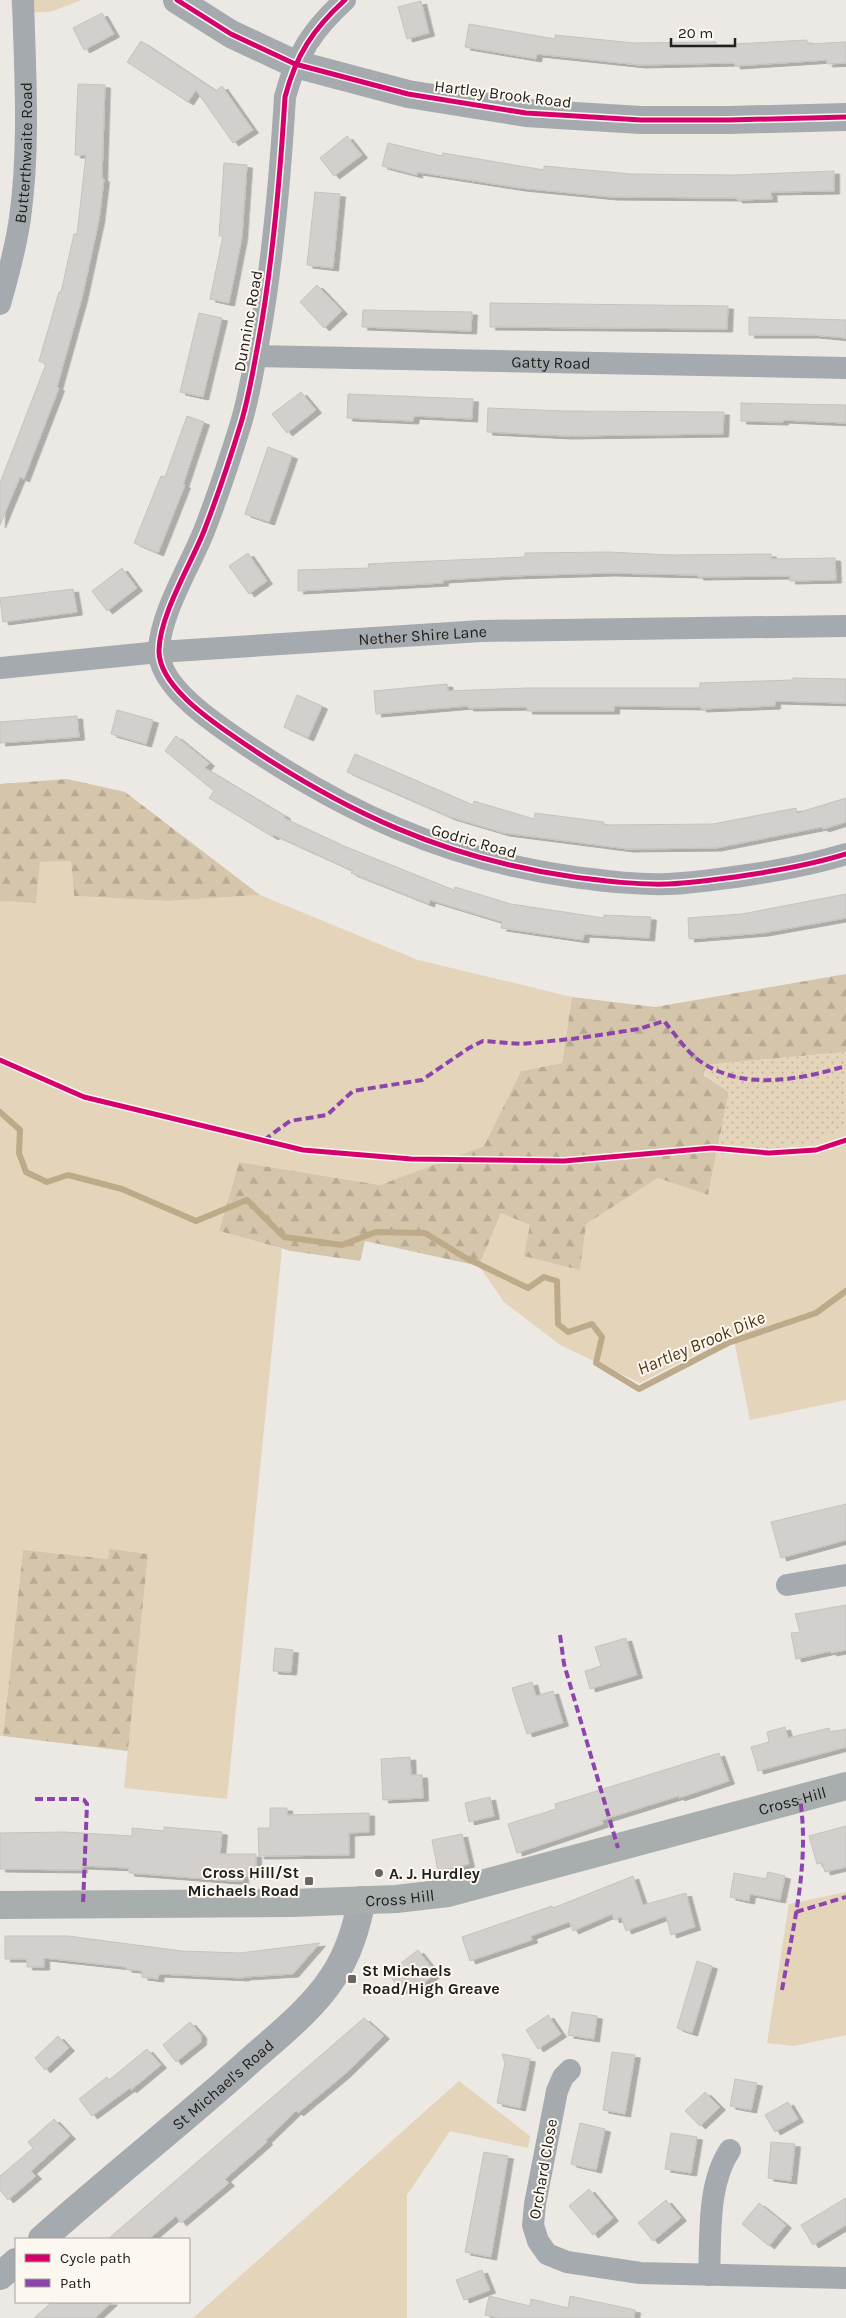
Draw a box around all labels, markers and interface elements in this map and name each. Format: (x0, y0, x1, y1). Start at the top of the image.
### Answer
scale bar (671, 15, 735, 47)
text: 20 m (678, 24, 713, 42)
street label: Hartley Brook Road (433, 76, 573, 112)
street label: Butterthwaite Road (10, 82, 36, 224)
street label: Dunninc Road (230, 269, 266, 373)
street label: Gatty Road (511, 352, 591, 372)
street label: Nether Shire Lane (358, 621, 487, 648)
street label: Godric Road (429, 820, 519, 862)
water label: Hartley Brook Dike (634, 1306, 768, 1380)
street label: Cross Hill (756, 1782, 828, 1819)
place label: Cross Hill/St Michaels Road (188, 1863, 299, 1900)
place label: A. J. Hurdley (389, 1864, 480, 1883)
marker: A. J. Hurdley (373, 1867, 385, 1879)
marker: Cross Hill/St Michaels Road (303, 1875, 315, 1887)
street label: Cross Hill (365, 1885, 435, 1910)
place label: St Michaels Road/High Greave (362, 1961, 500, 1998)
marker: St Michaels Road/High Greave (346, 1973, 358, 1985)
street label: St Michael's Road (168, 2035, 277, 2134)
street label: Orchard Close (525, 2117, 561, 2221)
legend (15, 2238, 190, 2303)
text: Cycle path (60, 2249, 131, 2267)
text: Path (60, 2274, 91, 2292)

